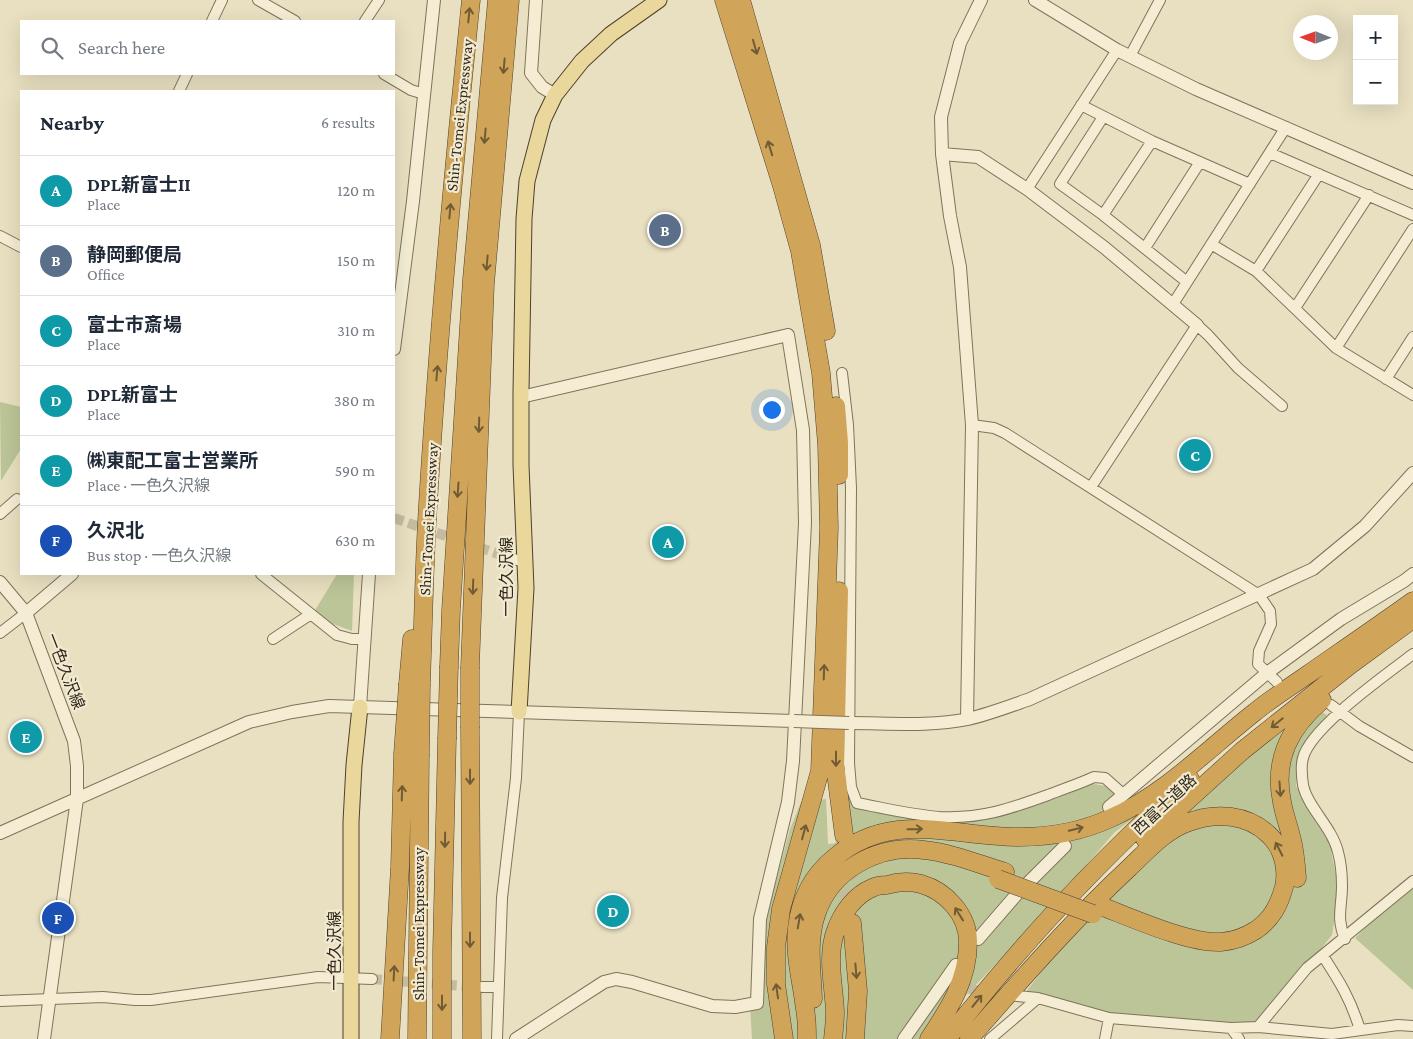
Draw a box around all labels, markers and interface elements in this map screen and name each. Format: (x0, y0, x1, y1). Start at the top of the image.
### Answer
one-way arrow (464, 7, 474, 23)
north arrow (1293, 15, 1338, 60)
map controls (1353, 15, 1398, 105)
button: + (1353, 15, 1398, 60)
search box (20, 20, 395, 75)
icon: search (38, 34, 66, 62)
text: Search here (78, 37, 165, 58)
street label: Shin-Tomei Expressway (443, 37, 477, 192)
one-way arrow (750, 38, 760, 54)
one-way arrow (499, 58, 509, 74)
button: − (1353, 60, 1398, 105)
text: Nearby (40, 111, 104, 135)
text: 6 results (321, 114, 375, 131)
one-way arrow (480, 127, 489, 143)
one-way arrow (765, 140, 775, 156)
text: DPL新富士II (87, 174, 191, 195)
text: A (51, 182, 61, 199)
text: 120 m (337, 182, 375, 199)
text: Place (87, 196, 120, 213)
one-way arrow (445, 204, 455, 220)
pin: B (649, 211, 681, 249)
text: 静岡郵便局 (87, 244, 182, 265)
text: B (51, 252, 61, 269)
text: 150 m (337, 252, 375, 269)
one-way arrow (482, 254, 492, 270)
text: Office (87, 266, 125, 283)
text: 富士市斎場 (87, 314, 182, 335)
text: C (51, 322, 61, 339)
text: 310 m (337, 322, 375, 339)
text: Place (87, 336, 120, 353)
one-way arrow (432, 366, 442, 382)
text: DPL新富士 (87, 384, 178, 405)
text: D (50, 392, 62, 409)
text: 380 m (334, 392, 375, 409)
your location (759, 397, 785, 423)
text: Place (87, 406, 120, 423)
one-way arrow (475, 417, 484, 433)
pin: C (1179, 436, 1211, 474)
street label: Shin-Tomei Expressway (416, 442, 442, 596)
text: ㈱東配工富士営業所 (87, 450, 258, 471)
text: E (51, 462, 61, 479)
text: 590 m (335, 462, 375, 479)
text: Place · 一色久沢線 (87, 477, 210, 494)
one-way arrow (454, 481, 463, 497)
text: 久沢北 (87, 520, 144, 541)
pin: A (652, 523, 684, 561)
text: F (52, 532, 60, 549)
text: 630 m (335, 532, 375, 549)
street label: 一色久沢線 (498, 537, 515, 617)
text: Bus stop · 一色久沢線 (87, 547, 231, 564)
one-way arrow (468, 579, 477, 595)
street label: 一色久沢線 (43, 631, 88, 712)
one-way arrow (819, 664, 829, 680)
one-way arrow (1271, 717, 1284, 728)
pin: E (10, 718, 42, 756)
one-way arrow (831, 751, 841, 767)
one-way arrow (465, 768, 475, 785)
street label: 西富士道路 (1129, 771, 1199, 838)
one-way arrow (1276, 781, 1285, 797)
one-way arrow (398, 785, 407, 801)
one-way arrow (799, 824, 809, 840)
one-way arrow (906, 824, 923, 834)
one-way arrow (1068, 824, 1084, 833)
one-way arrow (440, 832, 450, 848)
one-way arrow (1274, 842, 1283, 857)
street label: Shin-Tomei Expressway (410, 847, 428, 1001)
pin: D (597, 892, 629, 930)
pin: F (42, 899, 74, 937)
one-way arrow (954, 907, 964, 921)
street label: 一色久沢線 (326, 911, 343, 991)
one-way arrow (794, 914, 804, 930)
one-way arrow (465, 931, 475, 947)
one-way arrow (852, 963, 861, 979)
one-way arrow (390, 965, 399, 981)
one-way arrow (772, 983, 782, 999)
one-way arrow (437, 994, 447, 1010)
one-way arrow (971, 995, 982, 1008)

